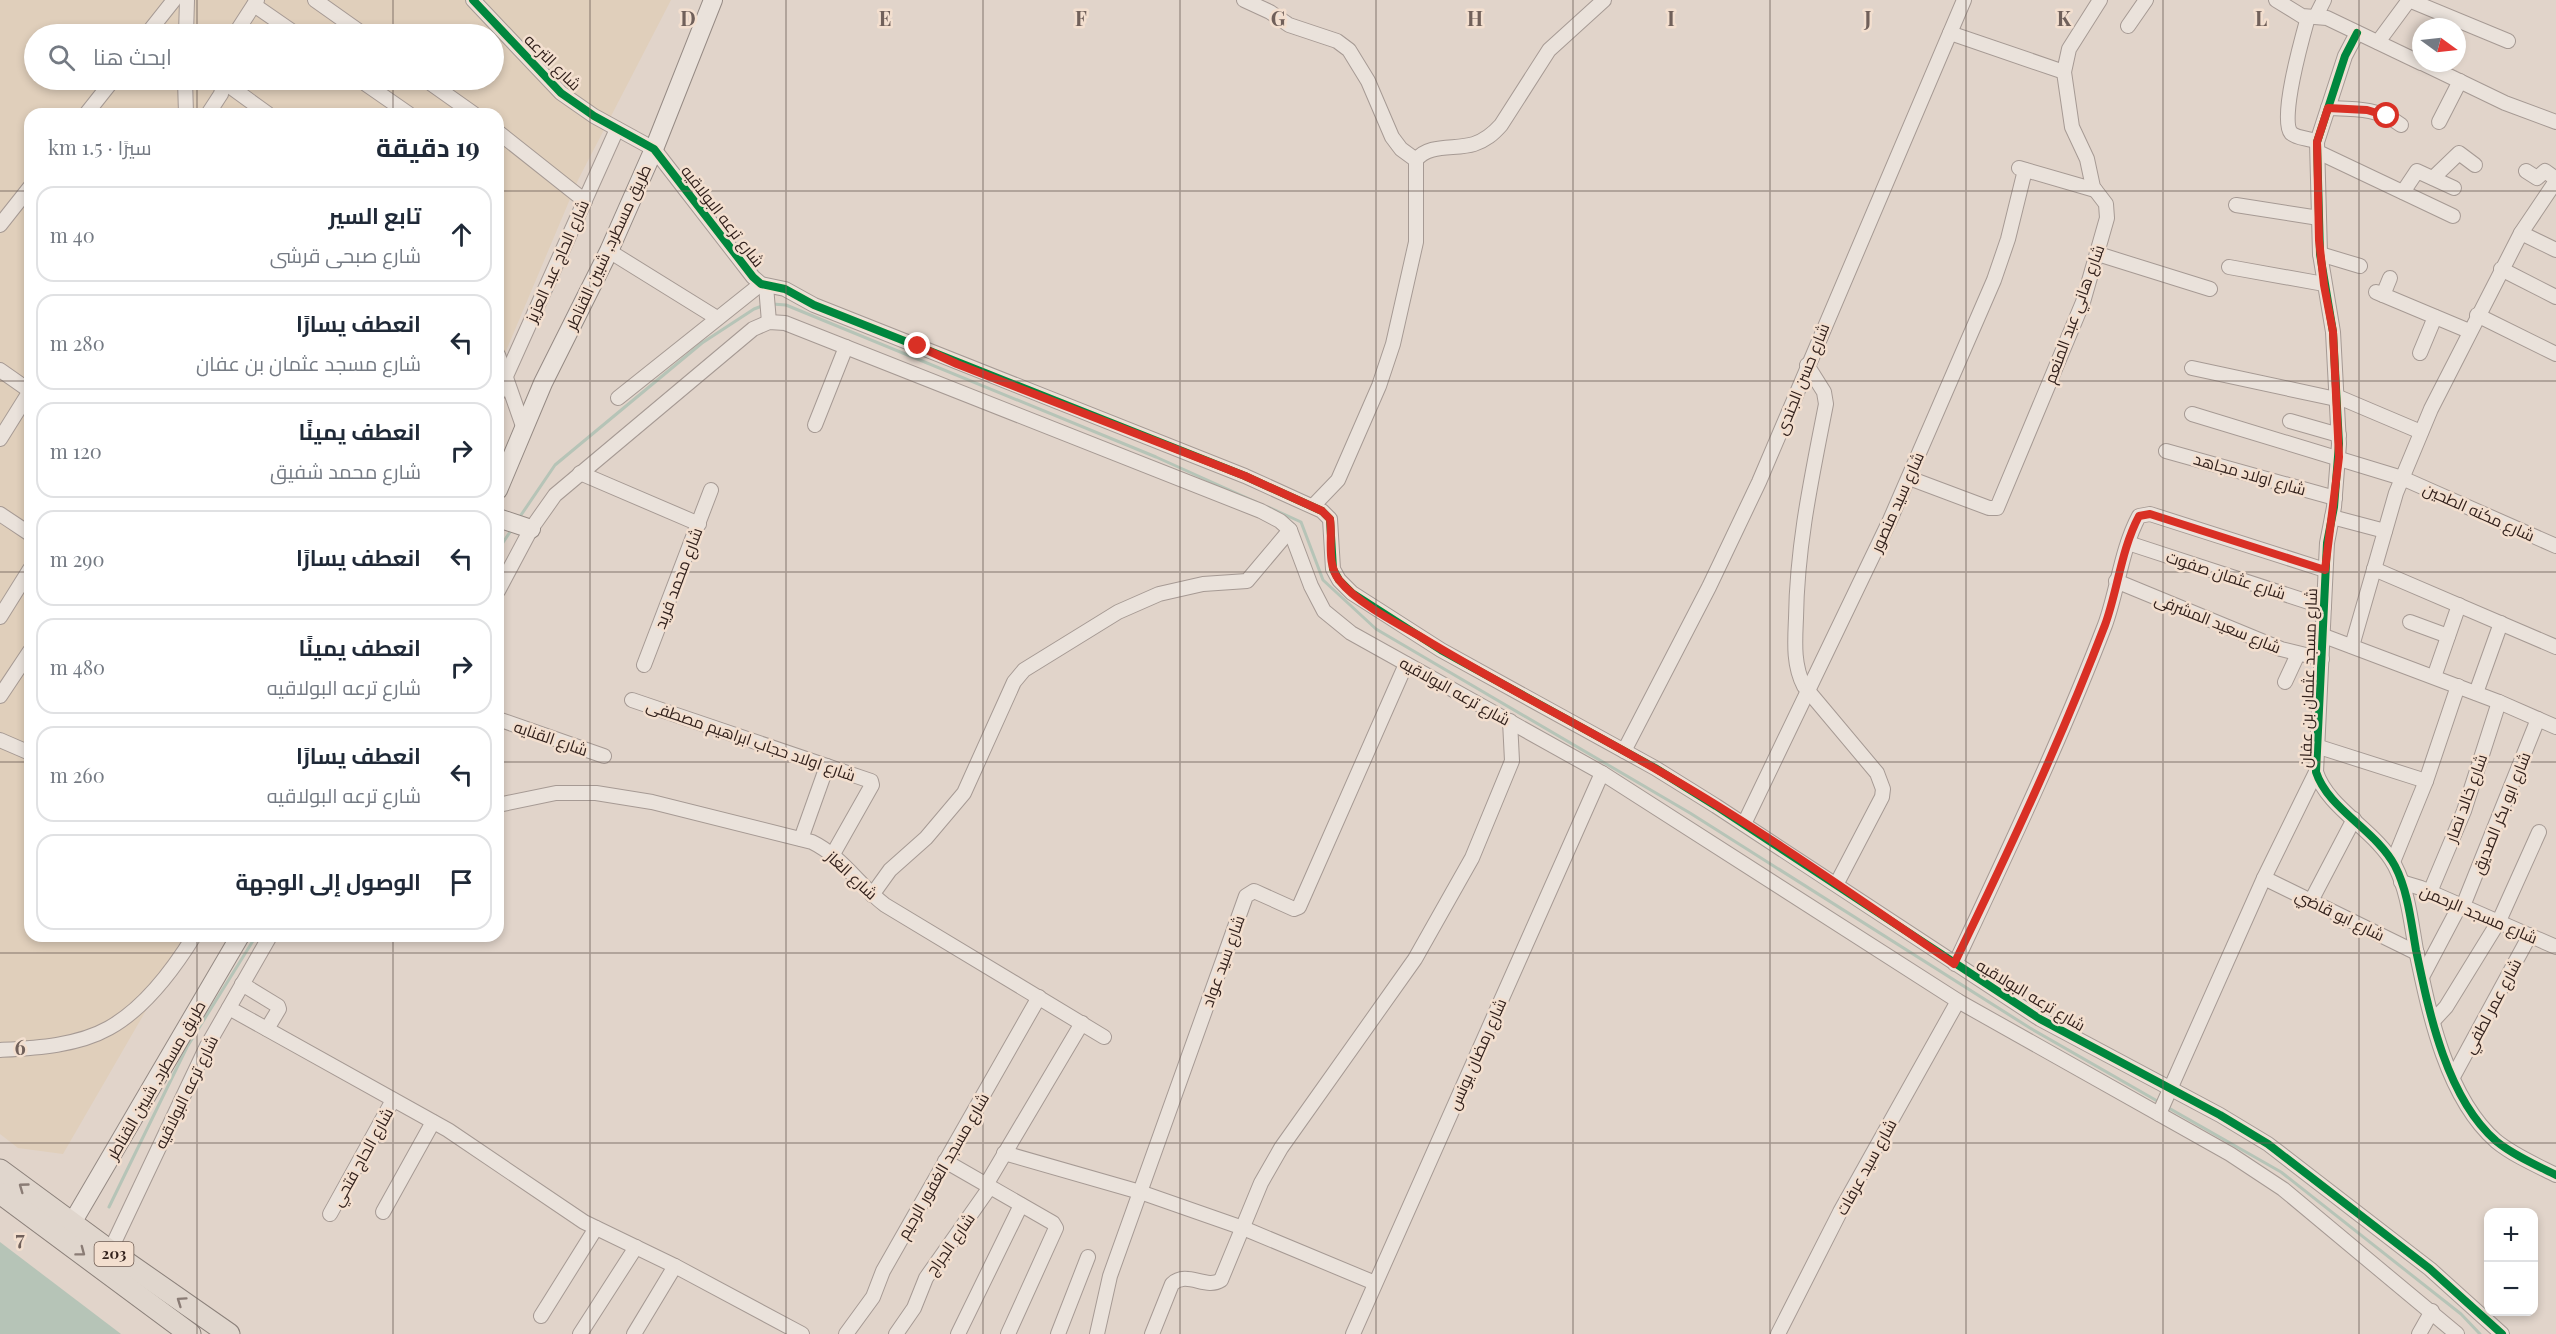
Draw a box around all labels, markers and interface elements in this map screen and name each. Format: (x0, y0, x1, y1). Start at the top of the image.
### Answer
text: D (680, 4, 696, 31)
text: E (879, 4, 891, 31)
text: F (1075, 4, 1087, 31)
text: G (1271, 4, 1286, 31)
text: H (1467, 4, 1483, 31)
text: I (1667, 4, 1675, 31)
text: J (1863, 4, 1872, 31)
text: K (2057, 4, 2072, 31)
text: L (2255, 4, 2267, 31)
north arrow (2412, 18, 2466, 72)
search box (24, 24, 504, 90)
street label: شارع الترعه (519, 29, 586, 96)
icon: search (45, 41, 78, 74)
text: ابحث هنا (93, 41, 172, 71)
route start (2373, 102, 2399, 128)
text: 19 دقيقة (376, 129, 480, 164)
text: سيرًا · 1.5 km (48, 133, 152, 160)
street label: طريق مسطرد, شبين القناطر (560, 161, 656, 334)
street label: شارع ترعه البولاقيه (676, 161, 770, 272)
street label: شارع الحاج عبد العزيز (520, 196, 595, 327)
text: تابع السير (328, 200, 421, 230)
icon: ahead (445, 218, 478, 251)
text: 40 m (50, 221, 95, 248)
text: شارع صبحى قرشى (270, 241, 421, 268)
street label: شارع هاني عبد المنعم (2039, 241, 2112, 388)
text: انعطف يسارًا (296, 308, 421, 338)
street label: شارع حسن الجندى (1770, 320, 1835, 438)
icon: left (445, 326, 478, 359)
text: 280 m (50, 329, 105, 356)
route end (904, 332, 930, 358)
text: شارع مسجد عثمان بن عفان (196, 349, 421, 376)
text: انعطف يمينًا (299, 416, 421, 446)
icon: right (445, 434, 478, 467)
text: 120 m (50, 437, 102, 464)
street label: شارع اولاد مجاهد (2191, 447, 2309, 502)
street label: شارع سيد منصور (1865, 448, 1930, 557)
text: شارع محمد شفيق (270, 457, 421, 484)
street label: شارع مكنه الطحين (2419, 478, 2538, 547)
street label: شارع محمد فريد (649, 524, 708, 632)
text: انعطف يسارًا (296, 542, 421, 572)
icon: left (445, 542, 478, 575)
text: 290 m (50, 545, 105, 572)
street label: شارع عثمان صفوت (2163, 545, 2289, 606)
street label: شارع سعيد المشرفى (2151, 588, 2284, 659)
street label: شارع مسجد عثمان بن عفان (2294, 588, 2323, 768)
text: انعطف يمينًا (299, 632, 421, 662)
icon: right (445, 650, 478, 683)
street label: شارع ترعه البولاقيه (1395, 651, 1514, 731)
text: 480 m (50, 653, 105, 680)
text: شارع ترعه البولاقيه (267, 673, 421, 700)
street label: شارع اولاد حجاب ابراهيم مصطفى (643, 694, 858, 787)
street label: شارع القنايه (511, 715, 591, 762)
text: انعطف يسارًا (296, 740, 421, 770)
street label: شارع ابو بكر الصديق (2466, 749, 2536, 878)
street label: شارع خالد نصار (2440, 751, 2493, 846)
icon: left (445, 758, 478, 791)
text: 260 m (50, 761, 105, 788)
text: شارع ترعه البولاقيه (267, 781, 421, 808)
street label: شارع الغاز (820, 845, 882, 905)
text: الوصول إلى الوجهة (235, 866, 421, 896)
icon: arrive (445, 866, 478, 899)
street label: شارع مسجد الرحمن (2417, 879, 2541, 950)
street label: شارع ابو قاضي (2291, 884, 2388, 948)
street label: شارع سيد عواد (1196, 912, 1251, 1010)
street label: شارع ترعه البولاقيه (1972, 954, 2090, 1037)
street label: شارع عمر لطفي (2458, 955, 2529, 1059)
street label: شارع رمضان يونس (1443, 995, 1512, 1114)
street label: طريق مسطرد, شبين القناطر (101, 997, 211, 1164)
street label: شارع ترعه البولاقيه (149, 1032, 224, 1153)
text: 6 (14, 1033, 26, 1060)
street label: شارع مسجد الغفور الرحيم (892, 1089, 995, 1244)
street label: شارع الحاج فتحي (326, 1104, 401, 1212)
street label: شارع سيد عرفات (1830, 1115, 1902, 1220)
one-way arrow (18, 1183, 29, 1194)
street label: شارع الجراج (920, 1208, 980, 1280)
map controls (2484, 1208, 2538, 1316)
button: + (2484, 1208, 2538, 1262)
text: 7 (15, 1224, 25, 1251)
road number: 203 (94, 1242, 134, 1266)
one-way arrow (74, 1245, 85, 1256)
button: − (2484, 1262, 2538, 1316)
one-way arrow (177, 1297, 188, 1308)

